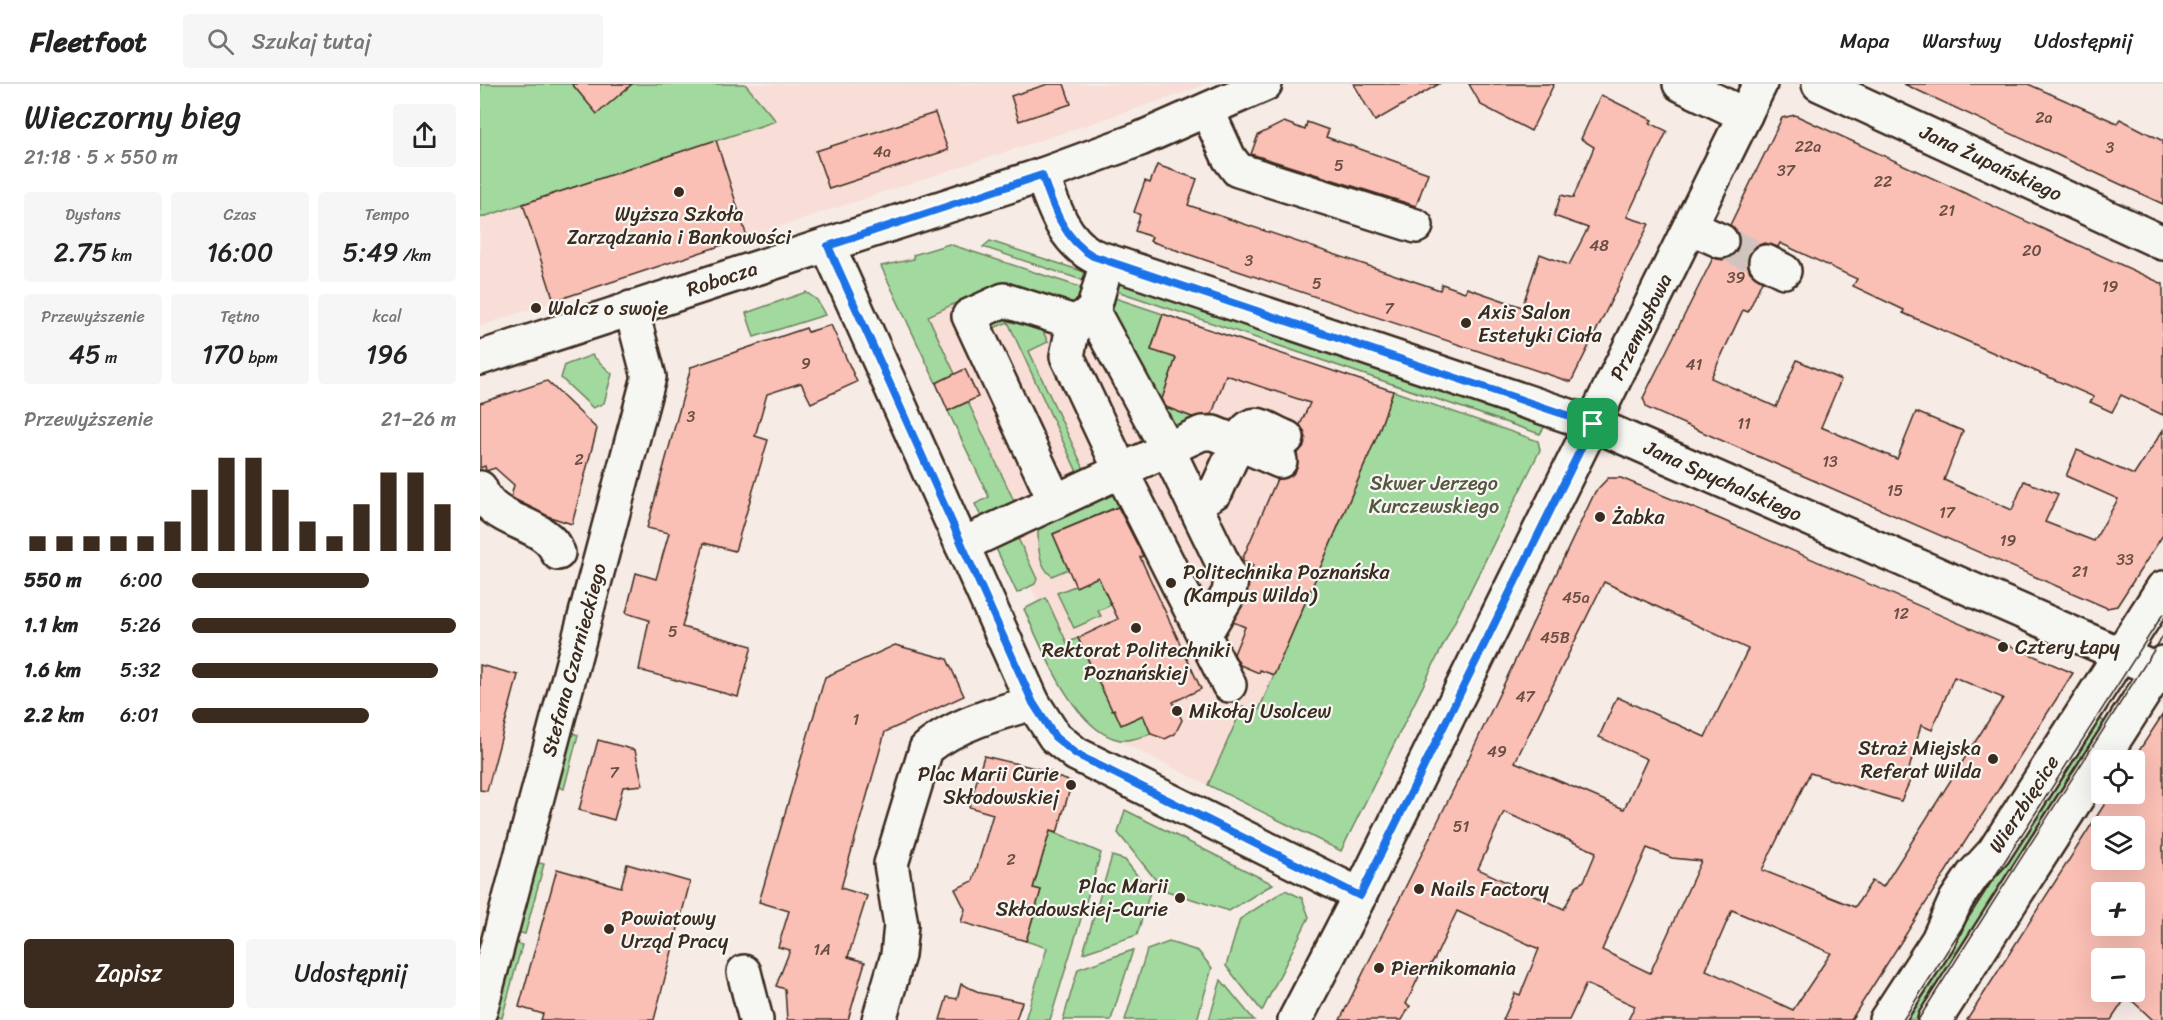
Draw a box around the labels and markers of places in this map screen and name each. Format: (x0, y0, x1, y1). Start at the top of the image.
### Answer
marker: Wyższa Szkoła Zarządzania i Bankowości (672, 185, 686, 199)
place label: Wyższa Szkoła Zarządzania i Bankowości (567, 197, 791, 255)
place label: Walcz o swoje (548, 291, 668, 326)
place label: Axis Salon Estetyki Ciała (1477, 295, 1603, 353)
marker: Walcz o swoje (529, 301, 543, 315)
marker: Axis Salon Estetyki Ciała (1459, 316, 1473, 330)
pin (1567, 398, 1618, 449)
place label: Żabka (1612, 500, 1666, 535)
marker: Żabka (1593, 510, 1607, 524)
place label: Politechnika Poznańska (Kampus Wilda) (1183, 555, 1390, 613)
marker: Politechnika Poznańska (Kampus Wilda) (1164, 576, 1178, 590)
marker: Rektorat Politechniki Poznańskiej (1129, 621, 1143, 635)
place label: Cztery Łapy (2015, 630, 2121, 665)
place label: Rektorat Politechniki Poznańskiej (1042, 633, 1232, 691)
marker: Cztery Łapy (1996, 640, 2010, 654)
place label: Mikołaj Usolcew (1189, 694, 1331, 729)
marker: Mikołaj Usolcew (1170, 704, 1184, 718)
place label: Straż Miejska Referat Wilda (1858, 731, 1982, 789)
marker: Straż Miejska Referat Wilda (1986, 752, 2000, 766)
place label: Plac Marii Curie Skłodowskiej (918, 757, 1060, 815)
marker: Plac Marii Curie Skłodowskiej (1064, 778, 1078, 792)
place label: Plac Marii Skłodowskiej-Curie (996, 869, 1169, 927)
place label: Nails Factory (1431, 872, 1550, 907)
marker: Nails Factory (1412, 882, 1426, 896)
marker: Plac Marii Skłodowskiej-Curie (1173, 891, 1187, 905)
place label: Powiatowy Urząd Pracy (621, 901, 729, 959)
marker: Powiatowy Urząd Pracy (602, 922, 616, 936)
place label: Piernikomania (1391, 951, 1516, 986)
marker: Piernikomania (1372, 961, 1386, 975)

